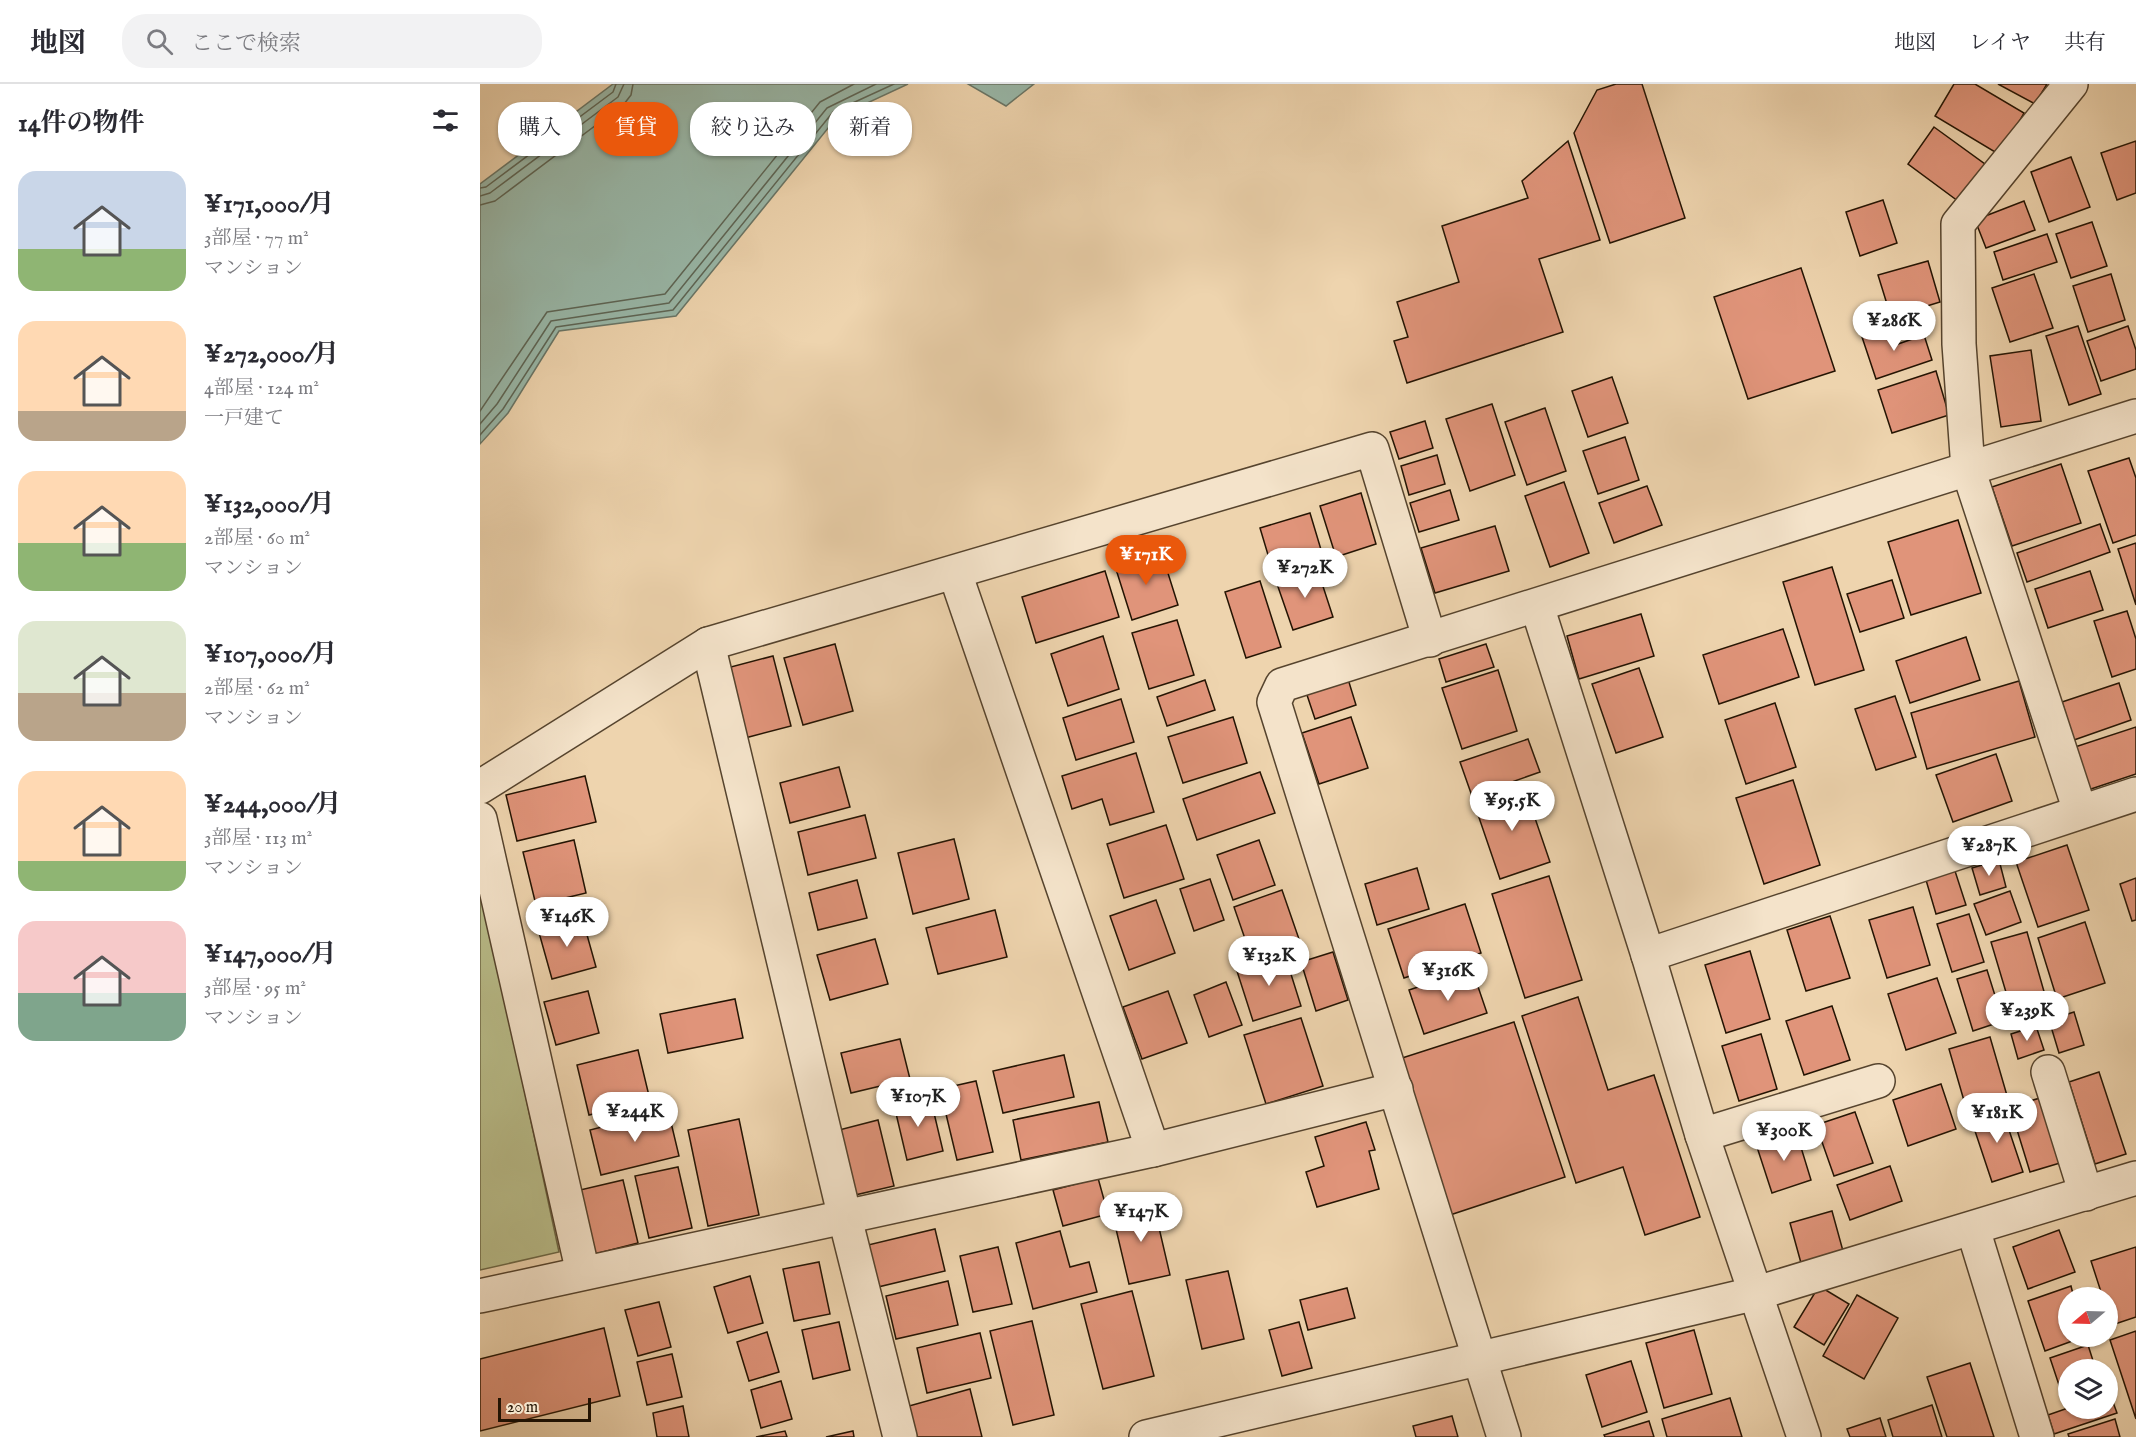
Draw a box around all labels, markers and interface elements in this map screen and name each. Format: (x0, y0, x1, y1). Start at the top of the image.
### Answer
search box (122, 14, 542, 68)
icon: search (143, 25, 176, 58)
text: 地図 (30, 27, 86, 62)
text: ここで検索 (191, 30, 301, 58)
text: 地図 (1894, 30, 1936, 57)
text: レイヤ (1969, 30, 2031, 57)
text: 共有 (2064, 30, 2106, 57)
chip: 購入 (498, 102, 582, 156)
chip: 賃貸 (594, 102, 678, 156)
chip: 絞り込み (690, 102, 816, 156)
chip: 新着 (828, 102, 912, 156)
icon: filters (429, 104, 462, 137)
text: 14件の物件 (18, 107, 144, 140)
text: ¥171,000/月 (204, 188, 335, 221)
icon: home (66, 195, 138, 267)
text: 3部屋 · 77 m² (204, 226, 309, 251)
text: マンション (204, 256, 303, 281)
pin: ¥286K (1852, 301, 1936, 352)
text: ¥286K (1867, 308, 1921, 333)
text: ¥272,000/月 (204, 338, 339, 371)
icon: home (66, 345, 138, 417)
text: 4部屋 · 124 m² (204, 376, 319, 401)
text: 一戸建て (204, 406, 284, 431)
text: ¥132,000/月 (204, 488, 335, 521)
icon: home (66, 495, 138, 567)
text: 2部屋 · 60 m² (204, 526, 310, 551)
pin: ¥171K (1104, 535, 1188, 586)
text: ¥171K (1119, 542, 1173, 567)
pin: ¥272K (1263, 548, 1347, 599)
text: ¥272K (1277, 555, 1333, 580)
text: マンション (204, 556, 303, 581)
text: ¥107,000/月 (204, 638, 338, 671)
icon: home (66, 645, 138, 717)
text: 2部屋 · 62 m² (204, 676, 310, 701)
text: マンション (204, 706, 303, 731)
pin: ¥95.5K (1463, 781, 1561, 832)
text: ¥244,000/月 (204, 788, 341, 821)
text: ¥95.5K (1484, 788, 1540, 813)
icon: home (66, 795, 138, 867)
text: 3部屋 · 113 m² (204, 826, 312, 851)
pin: ¥287K (1947, 826, 2031, 877)
text: ¥287K (1961, 833, 2017, 858)
text: マンション (204, 856, 303, 881)
pin: ¥146K (525, 897, 609, 948)
text: ¥146K (540, 904, 594, 929)
pin: ¥132K (1227, 936, 1311, 987)
text: ¥147,000/月 (204, 938, 337, 971)
text: ¥132K (1242, 943, 1296, 968)
icon: home (66, 945, 138, 1017)
pin: ¥316K (1406, 951, 1490, 1002)
text: ¥316K (1422, 958, 1474, 983)
text: 3部屋 · 95 m² (204, 976, 306, 1001)
pin: ¥239K (1985, 991, 2069, 1042)
text: ¥239K (2000, 998, 2054, 1023)
text: マンション (204, 1006, 303, 1031)
pin: ¥107K (876, 1077, 960, 1128)
text: ¥107K (890, 1084, 946, 1109)
pin: ¥244K (593, 1092, 677, 1143)
pin: ¥181K (1955, 1093, 2039, 1144)
text: ¥244K (606, 1099, 664, 1124)
text: ¥181K (1971, 1100, 2023, 1125)
pin: ¥300K (1742, 1111, 1826, 1162)
text: ¥300K (1756, 1118, 1812, 1143)
pin: ¥147K (1099, 1192, 1183, 1243)
text: ¥147K (1113, 1199, 1169, 1224)
north arrow (2058, 1287, 2118, 1347)
map controls (2058, 1287, 2118, 1419)
button: layers (2058, 1359, 2118, 1419)
scale bar (498, 1395, 591, 1422)
text: 20 m (507, 1398, 538, 1418)

